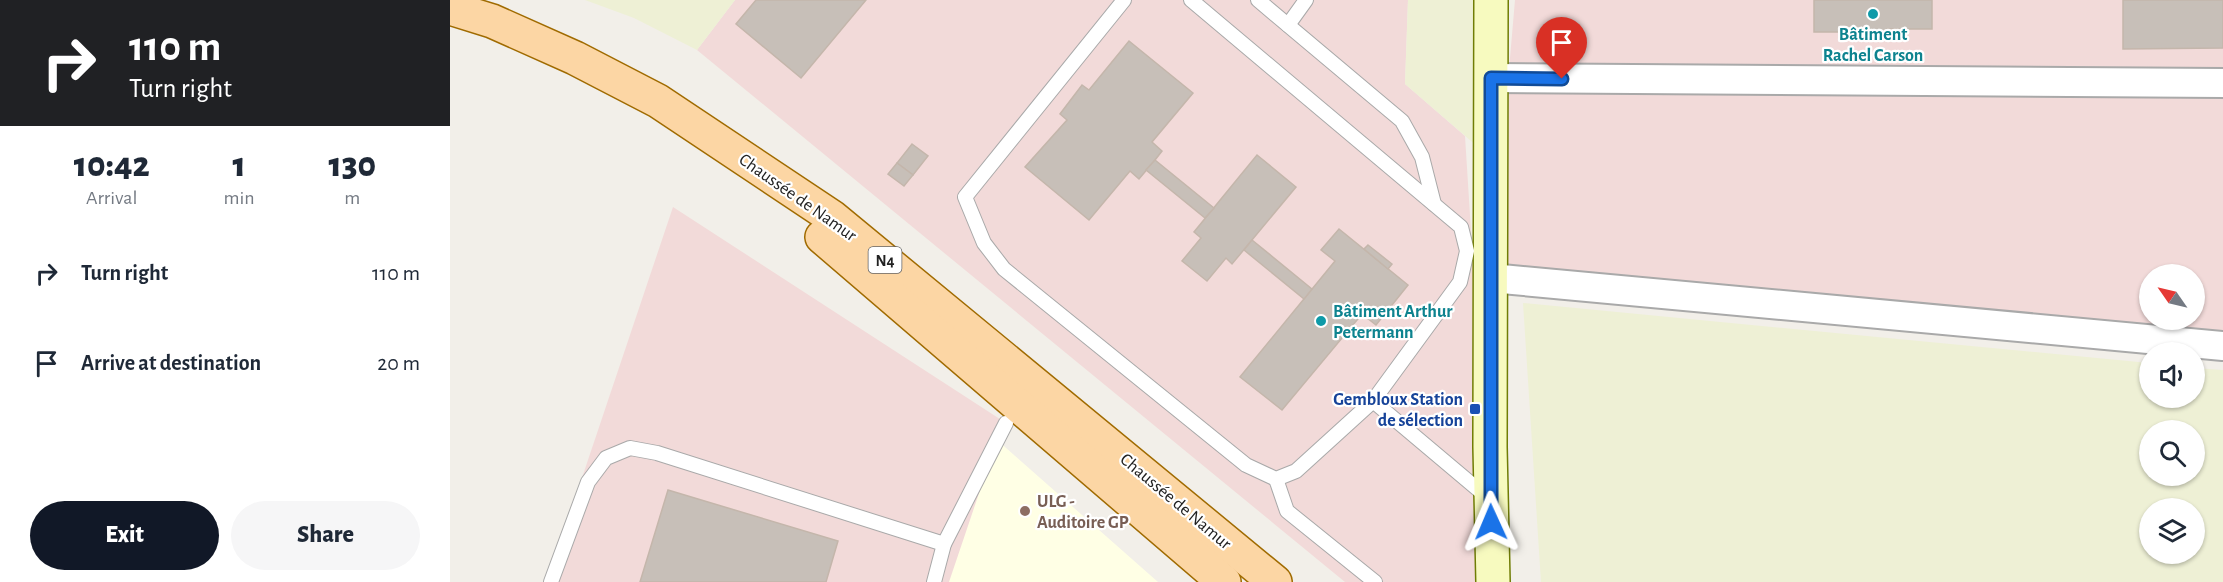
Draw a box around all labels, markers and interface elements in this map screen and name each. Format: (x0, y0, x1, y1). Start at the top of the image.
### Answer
marker: Bâtiment Rachel Carson (1866, 7, 1880, 21)
pin (1536, 17, 1587, 79)
icon: right (30, 24, 108, 102)
text: 110 m (129, 26, 221, 68)
icon: arrive (1545, 26, 1578, 59)
place label: Bâtiment Rachel Carson (1823, 26, 1923, 65)
text: Turn right (129, 75, 232, 102)
text: 10:42 (74, 147, 150, 183)
text: 1 (232, 147, 246, 183)
text: 130 (328, 147, 376, 183)
street label: Chaussée de Namur (735, 151, 860, 245)
text: Arrival (86, 188, 137, 208)
text: min (223, 188, 255, 208)
text: m (344, 188, 360, 208)
road number: N4 (868, 247, 902, 273)
icon: right (30, 257, 63, 290)
text: Turn right (81, 262, 168, 284)
text: 110 m (372, 262, 420, 284)
north arrow (2139, 264, 2205, 330)
map controls (2139, 264, 2205, 564)
place label: Bâtiment Arthur Petermann (1333, 303, 1453, 342)
marker: Bâtiment Arthur Petermann (1314, 314, 1328, 328)
button: sound (2139, 342, 2205, 408)
icon: arrive (30, 347, 63, 380)
text: Arrive at destination (81, 352, 261, 374)
text: 20 m (377, 352, 420, 374)
place label: Gembloux Station de sélection (1333, 391, 1463, 430)
marker: Gembloux Station de sélection (1468, 402, 1482, 416)
button: search (2139, 420, 2205, 486)
street label: Chaussée de Namur (1116, 450, 1235, 553)
position arrow (1459, 490, 1523, 554)
place label: ULG - Auditoire GP (1037, 493, 1129, 532)
button: layers (2139, 498, 2205, 564)
button: Exit (30, 501, 219, 570)
button: Share (231, 501, 420, 570)
marker: ULG - Auditoire GP (1018, 504, 1032, 518)

